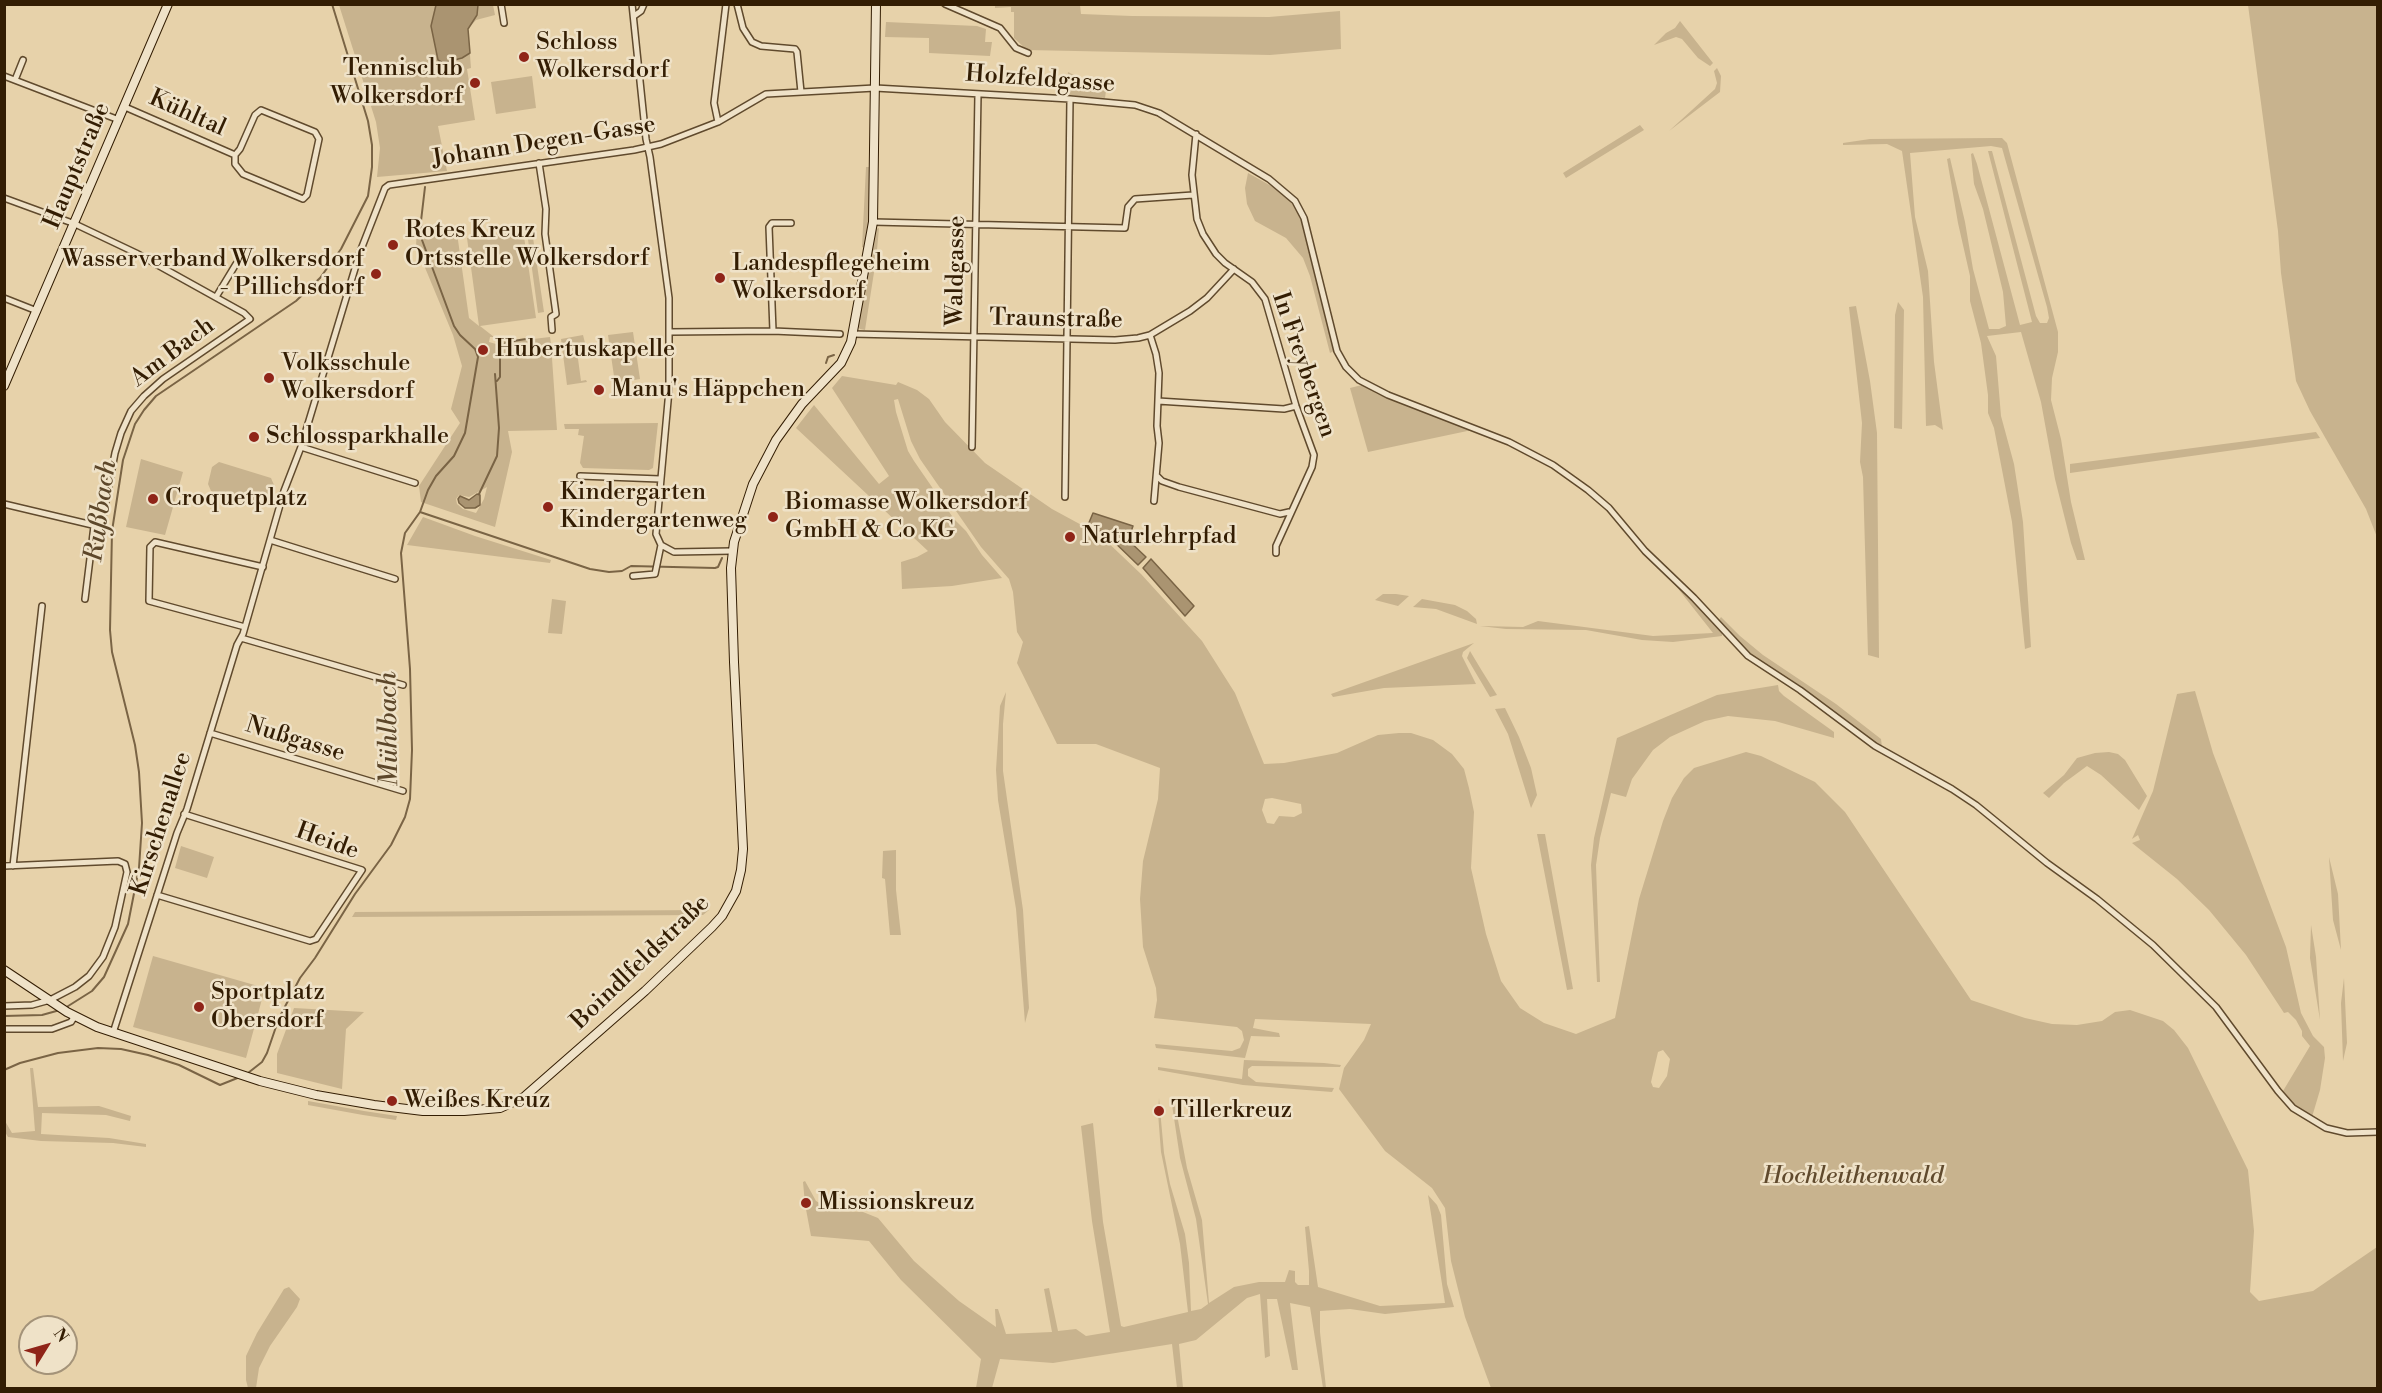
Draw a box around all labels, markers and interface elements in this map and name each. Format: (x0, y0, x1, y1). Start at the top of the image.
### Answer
place label: Schloss Wolkersdorf (536, 29, 669, 85)
marker: Schloss Wolkersdorf (517, 50, 531, 64)
place label: Tennisclub Wolkersdorf (330, 55, 463, 111)
street label: Holzfeldgasse (964, 60, 1116, 100)
marker: Tennisclub Wolkersdorf (468, 76, 482, 90)
street label: Kühltal (144, 84, 230, 144)
street label: Hauptstraße (38, 98, 118, 234)
street label: Johann Degen-Gasse (430, 111, 658, 175)
street label: Waldgasse (942, 215, 972, 327)
place label: Rotes Kreuz Ortsstelle Wolkersdorf (405, 217, 649, 273)
marker: Rotes Kreuz Ortsstelle Wolkersdorf (386, 238, 400, 252)
place label: Wasserverband Wolkersdorf - Pillichsdorf (62, 246, 364, 302)
place label: Landespflegeheim Wolkersdorf (732, 250, 930, 306)
marker: Wasserverband Wolkersdorf - Pillichsdorf (369, 267, 383, 281)
marker: Landespflegeheim Wolkersdorf (713, 271, 727, 285)
street label: In Freybergen (1265, 288, 1341, 442)
street label: Traunstraße (989, 304, 1123, 336)
street label: Am Bach (125, 312, 221, 394)
place label: Hubertuskapelle (495, 336, 675, 364)
marker: Hubertuskapelle (476, 343, 490, 357)
place label: Volksschule Wolkersdorf (281, 350, 414, 406)
marker: Volksschule Wolkersdorf (262, 371, 276, 385)
place label: Manu's Häppchen (611, 376, 805, 404)
marker: Manu's Häppchen (592, 383, 606, 397)
place label: Schlossparkhalle (266, 423, 449, 451)
marker: Schlossparkhalle (247, 430, 261, 444)
water label: Rußbach (79, 458, 125, 564)
place label: Kindergarten Kindergartenweg (560, 479, 747, 535)
place label: Croquetplatz (165, 485, 307, 513)
place label: Biomasse Wolkersdorf GmbH & Co KG (785, 489, 1027, 545)
marker: Croquetplatz (146, 492, 160, 506)
marker: Kindergarten Kindergartenweg (541, 500, 555, 514)
marker: Biomasse Wolkersdorf GmbH & Co KG (766, 510, 780, 524)
place label: Naturlehrpfad (1082, 523, 1236, 551)
marker: Naturlehrpfad (1063, 530, 1077, 544)
water label: Mühlbach (373, 671, 407, 787)
street label: Nußgasse (242, 711, 348, 769)
street label: Kirschenallee (125, 748, 199, 900)
street label: Heide (292, 817, 362, 867)
street label: Boindlfeldstraße (566, 890, 716, 1036)
place label: Sportplatz Obersdorf (211, 979, 325, 1035)
marker: Sportplatz Obersdorf (192, 1000, 206, 1014)
place label: Weißes Kreuz (404, 1087, 550, 1115)
marker: Weißes Kreuz (385, 1094, 399, 1108)
place label: Tillerkreuz (1171, 1097, 1292, 1125)
marker: Tillerkreuz (1152, 1104, 1166, 1118)
park label: Hochleithenwald (1763, 1163, 1943, 1191)
place label: Missionskreuz (818, 1189, 974, 1217)
marker: Missionskreuz (799, 1196, 813, 1210)
north arrow (18, 1315, 78, 1375)
text: N (49, 1324, 73, 1346)

